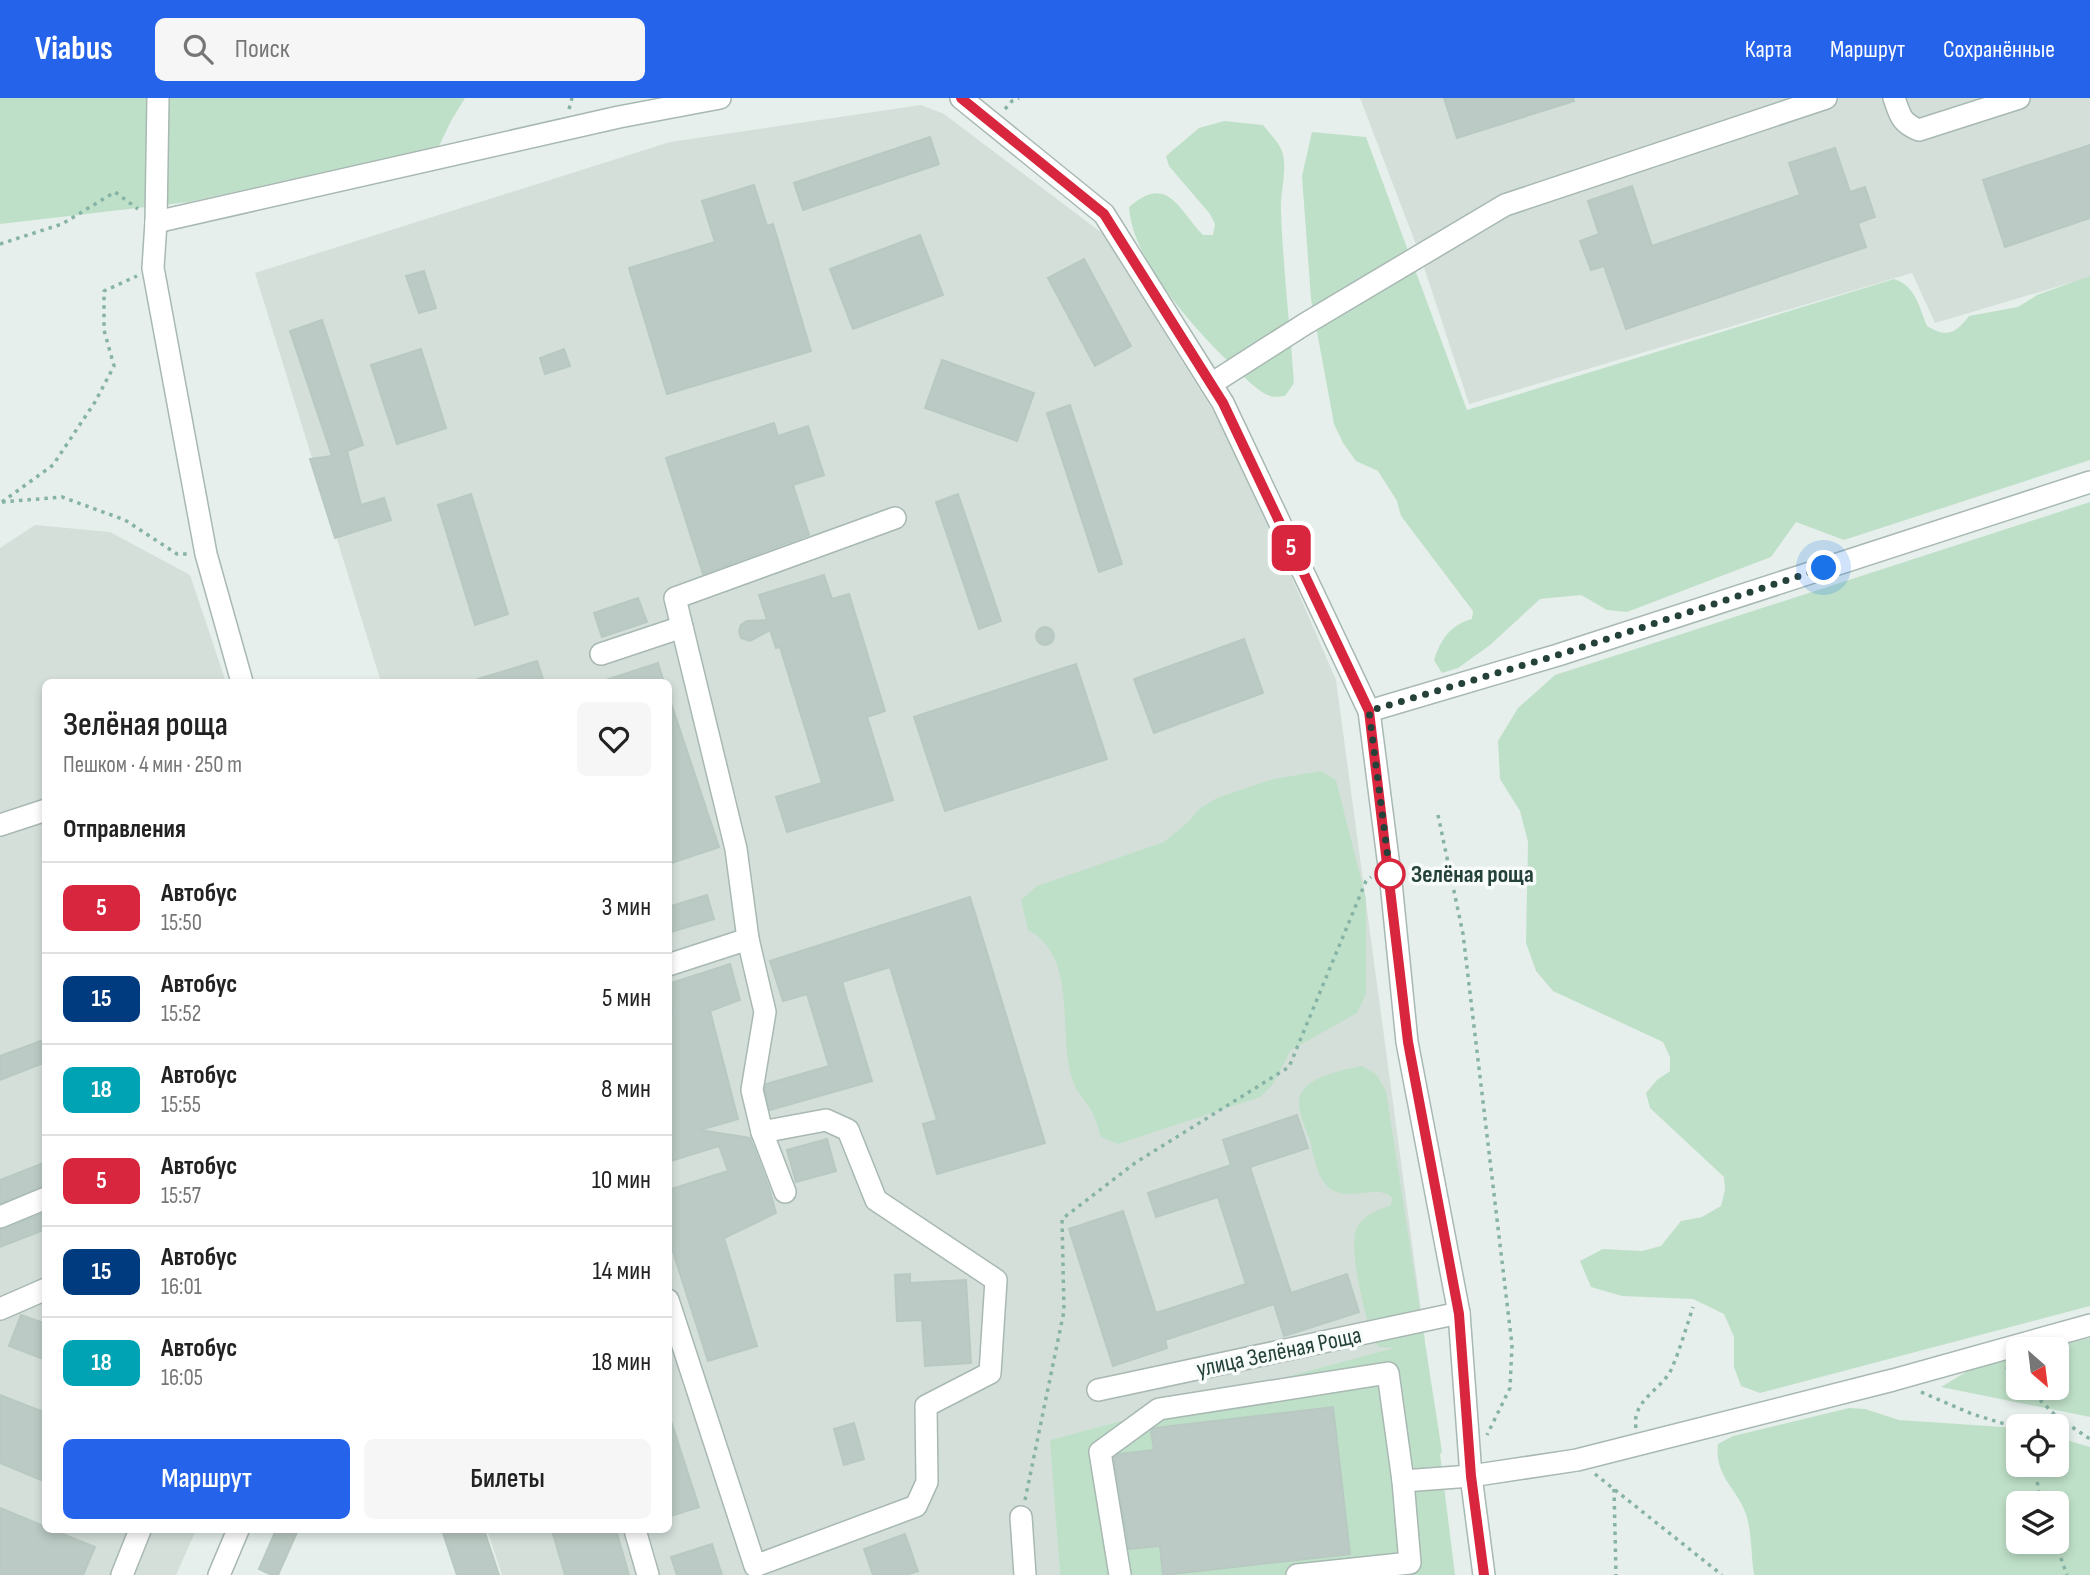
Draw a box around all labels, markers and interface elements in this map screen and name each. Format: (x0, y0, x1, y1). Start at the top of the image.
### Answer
search box (155, 18, 645, 81)
text: Viabus (35, 29, 113, 69)
icon: search (179, 30, 217, 68)
text: Поиск (235, 34, 290, 65)
text: Карта (1745, 35, 1792, 64)
text: Маршрут (1830, 35, 1905, 64)
text: Сохранённые (1943, 35, 2055, 64)
line badge: 5 (1268, 525, 1314, 571)
text: 5 (1286, 533, 1296, 562)
your location (1806, 550, 1841, 585)
button: heart (577, 702, 651, 776)
text: Зелёная роща (63, 705, 228, 745)
text: Пешком · 4 мин · 250 m (63, 751, 242, 779)
text: Отправления (63, 814, 186, 845)
marker: Зелёная роща (1375, 859, 1405, 889)
place label: Зелёная роща (1411, 860, 1534, 889)
text: Автобус (161, 878, 237, 909)
text: 3 мин (602, 892, 651, 923)
text: 5 (96, 893, 107, 922)
text: 15:50 (161, 909, 202, 937)
text: Автобус (161, 969, 237, 1000)
text: 5 мин (602, 983, 651, 1014)
text: 15 (92, 984, 112, 1013)
text: 15:52 (161, 1000, 201, 1028)
text: Автобус (161, 1060, 237, 1091)
text: 8 мин (601, 1074, 651, 1105)
text: 18 (91, 1075, 112, 1104)
text: 15:55 (161, 1091, 201, 1119)
text: Автобус (161, 1151, 237, 1182)
text: 10 мин (592, 1165, 651, 1196)
text: 5 (96, 1166, 107, 1195)
text: 15:57 (161, 1182, 201, 1210)
text: Автобус (161, 1242, 237, 1273)
text: 14 мин (592, 1256, 651, 1287)
text: 15 (92, 1257, 112, 1286)
text: 16:01 (161, 1273, 202, 1301)
street label: улица Зелёная Роща (1194, 1320, 1364, 1384)
text: Автобус (161, 1333, 237, 1364)
north arrow (2006, 1337, 2068, 1400)
map controls (2006, 1337, 2069, 1554)
text: 18 мин (592, 1347, 651, 1378)
text: 18 (91, 1348, 112, 1377)
text: 16:05 (161, 1364, 203, 1392)
button: locate (2006, 1414, 2069, 1477)
button: Маршрут (63, 1439, 350, 1519)
button: Билеты (364, 1439, 651, 1519)
button: layers (2006, 1491, 2069, 1554)

